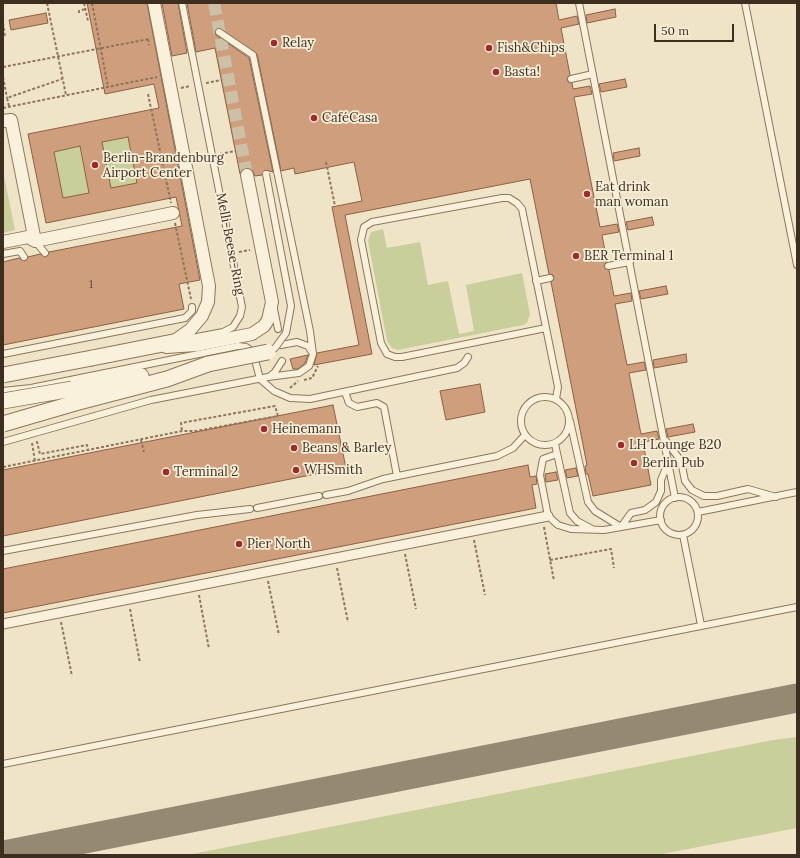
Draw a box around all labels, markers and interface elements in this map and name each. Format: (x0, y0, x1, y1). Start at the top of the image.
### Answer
scale bar (656, 16, 736, 42)
text: 50 m (661, 23, 689, 38)
place label: Relay (282, 35, 314, 51)
marker: Relay (269, 38, 279, 48)
place label: Fish&Chips (497, 40, 565, 56)
marker: Fish&Chips (484, 43, 494, 53)
place label: Basta! (504, 64, 540, 80)
marker: Basta! (491, 67, 501, 77)
place label: CaféCasa (322, 110, 378, 126)
marker: CaféCasa (309, 113, 319, 123)
place label: Berlin-Brandenburg Airport Center (103, 150, 224, 181)
marker: Berlin-Brandenburg Airport Center (90, 160, 100, 170)
place label: Eat drink man woman (595, 179, 669, 210)
marker: Eat drink man woman (582, 189, 592, 199)
street label: Melli-Beese-Ring (212, 191, 248, 297)
place label: BER Terminal 1 (584, 248, 674, 264)
marker: BER Terminal 1 (571, 251, 581, 261)
house number: 1 (89, 278, 93, 292)
place label: Heinemann (272, 421, 342, 437)
marker: Heinemann (259, 424, 269, 434)
place label: LH Lounge B20 (629, 437, 722, 453)
place label: Beans & Barley (302, 440, 391, 456)
marker: LH Lounge B20 (616, 440, 626, 450)
marker: Beans & Barley (289, 443, 299, 453)
place label: Berlin Pub (642, 455, 704, 471)
marker: Berlin Pub (629, 458, 639, 468)
place label: WHSmith (304, 462, 363, 478)
place label: Terminal 2 (174, 464, 238, 480)
marker: WHSmith (291, 465, 301, 475)
marker: Terminal 2 (161, 467, 171, 477)
place label: Pier North (247, 536, 311, 552)
marker: Pier North (234, 539, 244, 549)

